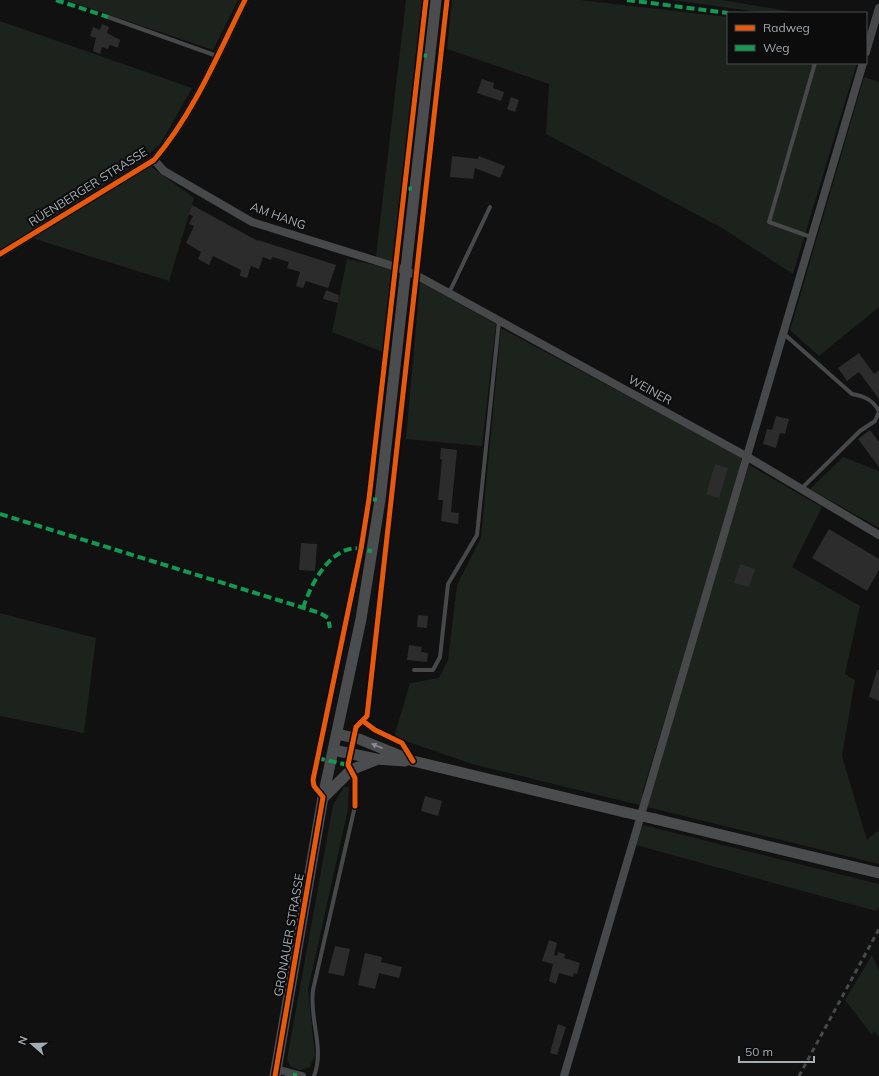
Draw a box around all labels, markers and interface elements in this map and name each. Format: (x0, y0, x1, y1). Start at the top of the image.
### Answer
legend (727, 12, 867, 64)
text: Radweg (763, 20, 810, 35)
text: Weg (763, 40, 789, 55)
street label: RÜENBERGER STRASSE (26, 144, 150, 229)
street label: AM HANG (248, 199, 308, 232)
street label: WEINER (626, 371, 675, 408)
one-way arrow (371, 743, 383, 749)
street label: GRONAUER STRASSE (270, 872, 307, 998)
north arrow (12, 1024, 52, 1064)
text: N (15, 1034, 31, 1047)
scale bar (739, 1038, 814, 1064)
text: 50 m (745, 1044, 773, 1059)

